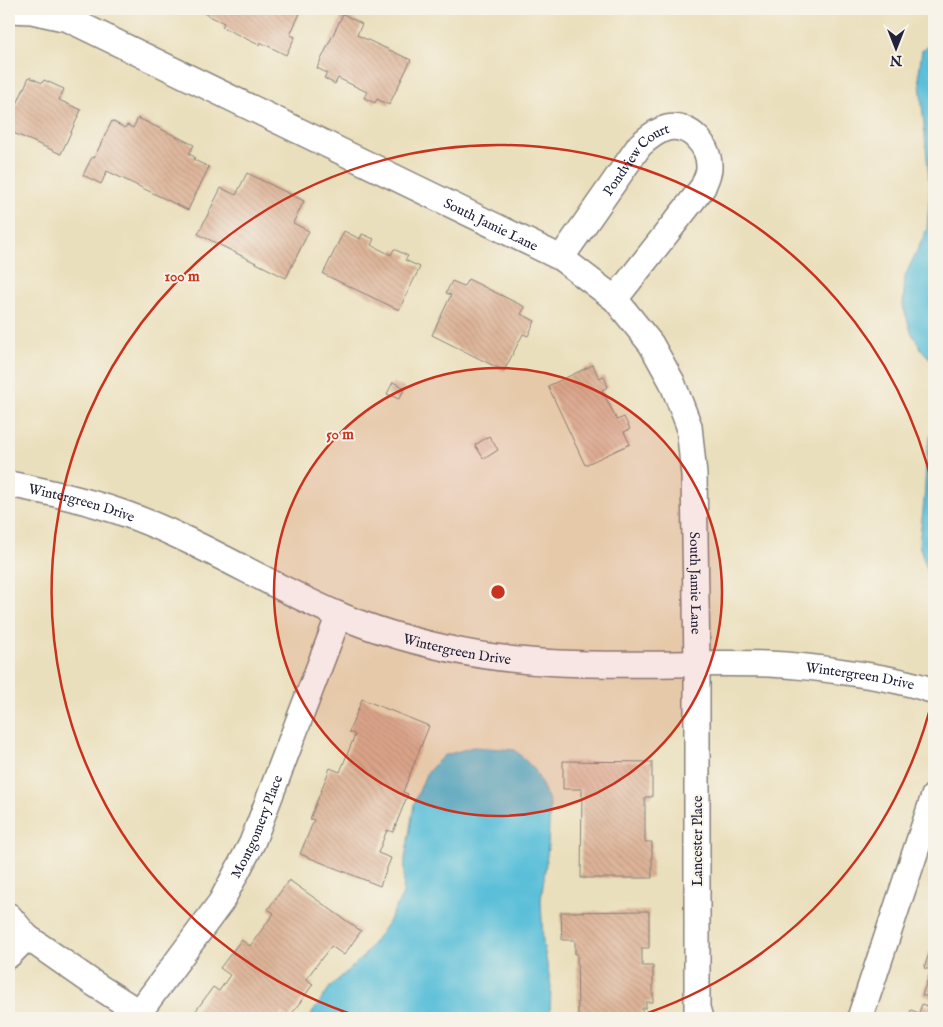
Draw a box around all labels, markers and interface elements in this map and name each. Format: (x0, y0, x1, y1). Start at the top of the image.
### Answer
north arrow (870, 22, 920, 72)
text: N (890, 51, 903, 69)
street label: Pondview Court (599, 120, 672, 200)
street label: South Jamie Lane (440, 194, 541, 256)
text: 100 m (164, 267, 200, 286)
text: 50 m (326, 425, 354, 444)
street label: Wintergreen Drive (27, 480, 138, 527)
street label: South Jamie Lane (685, 531, 705, 635)
centre of rings (489, 583, 507, 601)
street label: Wintergreen Drive (401, 630, 513, 669)
street label: Wintergreen Drive (805, 659, 917, 695)
street label: Montgomery Place (227, 772, 287, 882)
street label: Lancester Place (689, 795, 707, 886)

